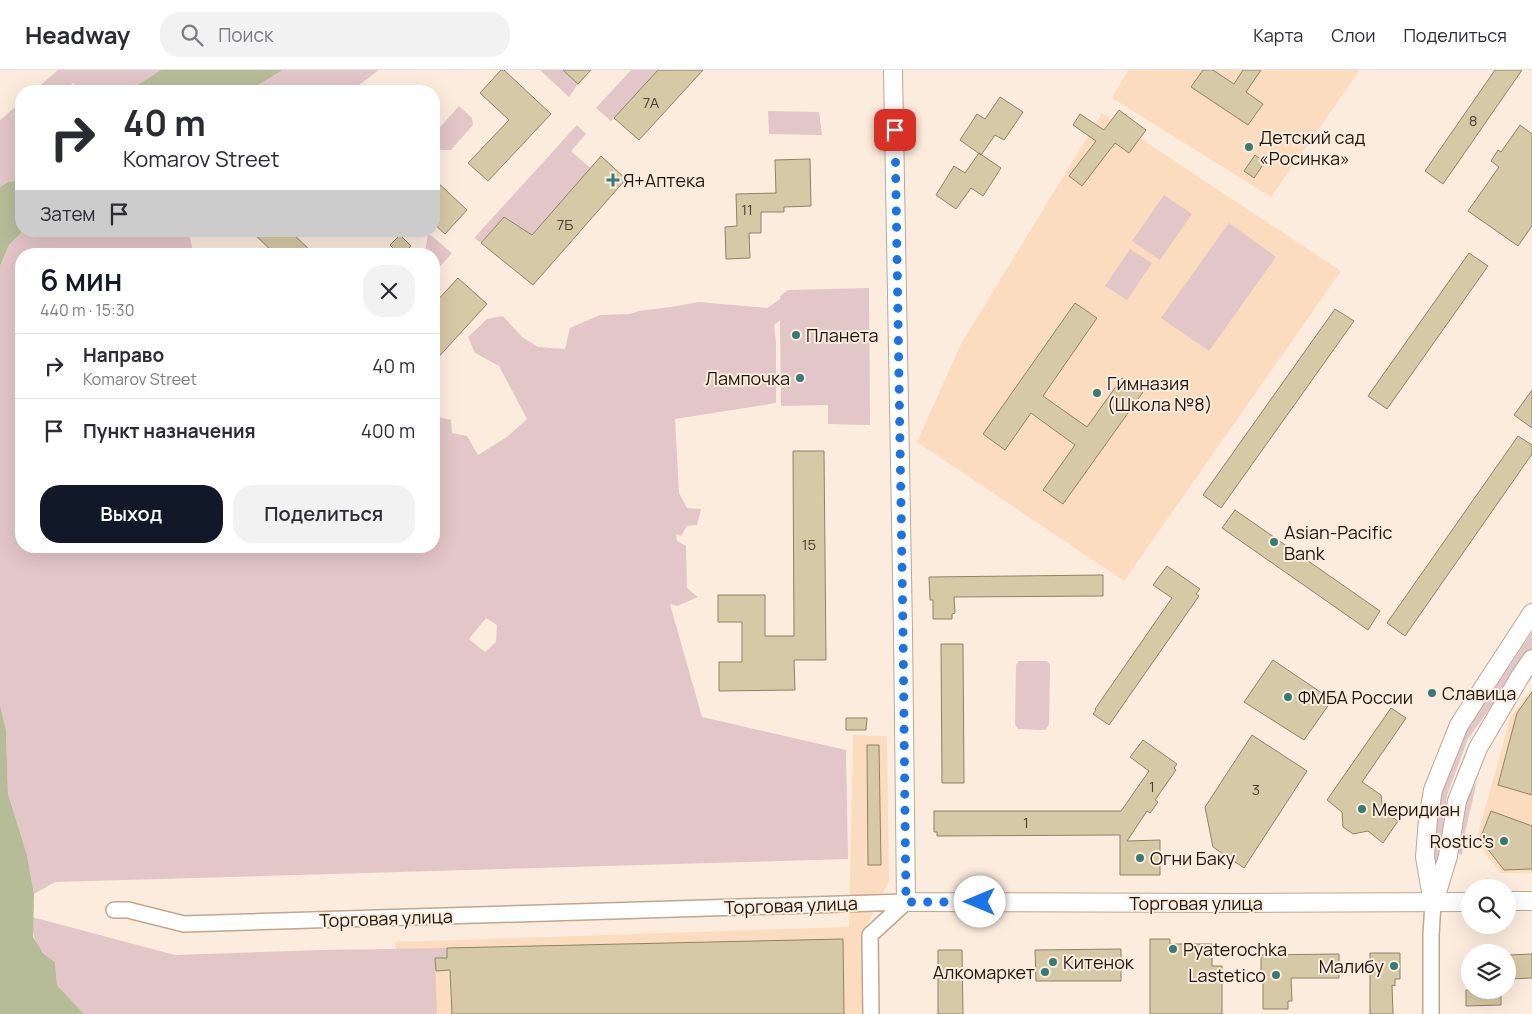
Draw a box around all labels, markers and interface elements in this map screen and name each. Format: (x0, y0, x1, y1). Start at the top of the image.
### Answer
search box (160, 12, 510, 57)
text: Headway (25, 18, 130, 51)
icon: search (178, 21, 206, 49)
text: Поиск (218, 22, 273, 48)
text: Карта (1253, 23, 1303, 47)
text: Слои (1331, 23, 1375, 47)
text: Поделиться (1403, 23, 1507, 47)
house number: 7А (643, 92, 660, 113)
text: 40 m (123, 99, 206, 147)
icon: right (40, 105, 105, 170)
pin (874, 109, 916, 151)
house number: 8 (1469, 110, 1477, 131)
icon: arrive (881, 116, 909, 144)
place label: Детский сад «Росинка» (1259, 125, 1365, 170)
marker: Детский сад «Росинка» (1243, 141, 1255, 153)
text: Komarov Street (123, 144, 280, 174)
place label: Я+Аптека (623, 168, 705, 192)
marker: Я+Аптека (607, 174, 619, 186)
house number: 11 (741, 199, 753, 220)
icon: arrive (105, 200, 133, 228)
text: Затем (40, 201, 95, 227)
house number: 7Б (557, 214, 573, 235)
text: 6 мин (40, 259, 122, 300)
button: close (363, 265, 415, 317)
text: 440 m · 15:30 (40, 299, 134, 321)
place label: Планета (806, 323, 879, 347)
marker: Планета (790, 329, 802, 341)
text: Направо (83, 342, 164, 368)
icon: right (40, 352, 68, 380)
text: 40 m (372, 353, 415, 379)
place label: Лампочка (705, 366, 790, 390)
text: Komarov Street (83, 368, 197, 390)
place label: Гимназия (Школа №8) (1107, 371, 1212, 416)
marker: Лампочка (794, 372, 806, 384)
marker: Гимназия (Школа №8) (1091, 387, 1103, 399)
icon: arrive (40, 417, 68, 445)
text: Пункт назначения (83, 418, 256, 444)
text: 400 m (361, 418, 415, 444)
button: Выход (40, 485, 223, 543)
button: Поделиться (233, 485, 415, 543)
place label: Asian-Pacific Bank (1284, 520, 1393, 565)
house number: 15 (802, 534, 816, 555)
marker: Asian-Pacific Bank (1268, 536, 1280, 548)
place label: Славица (1442, 681, 1516, 705)
place label: ФМБА России (1298, 685, 1413, 709)
marker: Славица (1426, 687, 1438, 699)
marker: ФМБА России (1282, 691, 1294, 703)
house number: 1 (1149, 776, 1155, 797)
house number: 3 (1252, 779, 1260, 800)
place label: Меридиан (1372, 797, 1460, 821)
marker: Меридиан (1356, 803, 1368, 815)
house number: 1 (1023, 812, 1029, 833)
place label: Rostic's (1430, 829, 1494, 853)
marker: Rostic's (1498, 835, 1510, 847)
place label: Огни Баку (1150, 846, 1236, 870)
marker: Огни Баку (1134, 852, 1146, 864)
position arrow (953, 875, 1005, 927)
map controls (1461, 879, 1516, 999)
button: search (1461, 879, 1516, 934)
street label: Торговая улица (724, 891, 858, 919)
street label: Торговая улица (1129, 891, 1263, 915)
street label: Торговая улица (319, 904, 453, 932)
place label: Pyaterochka (1183, 937, 1287, 961)
marker: Pyaterochka (1167, 943, 1179, 955)
button: layers (1461, 944, 1516, 999)
place label: Китенок (1063, 950, 1135, 974)
place label: Малибу (1319, 954, 1385, 978)
marker: Китенок (1047, 956, 1059, 968)
place label: Алкомаркет (933, 960, 1035, 984)
marker: Малибу (1388, 960, 1400, 972)
place label: Lastetico (1188, 963, 1266, 987)
marker: Алкомаркет (1039, 966, 1051, 978)
marker: Lastetico (1270, 969, 1282, 981)

